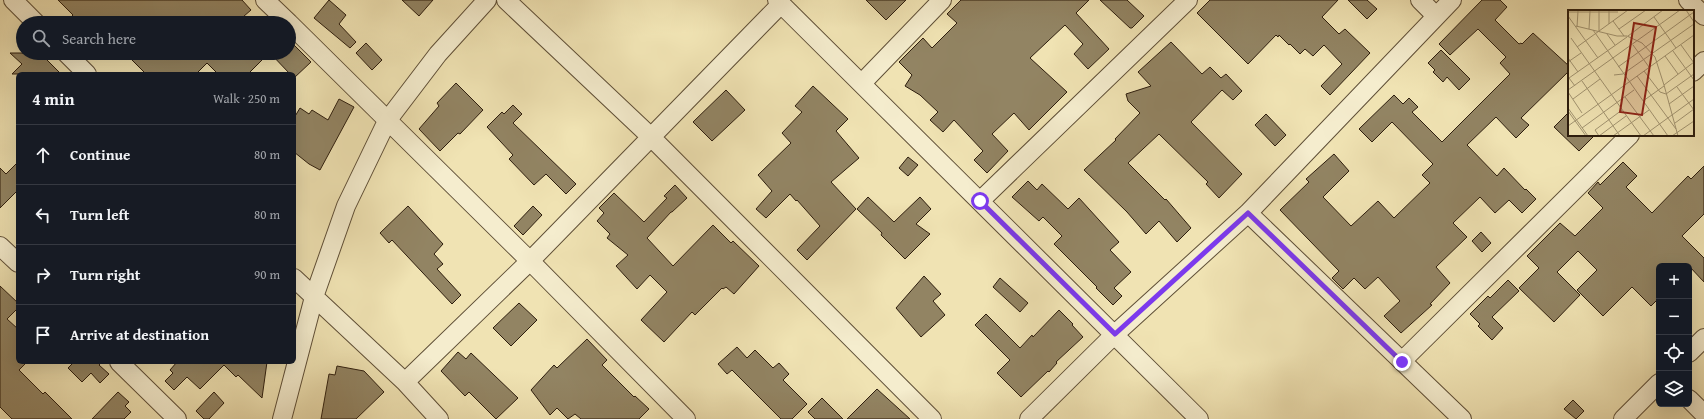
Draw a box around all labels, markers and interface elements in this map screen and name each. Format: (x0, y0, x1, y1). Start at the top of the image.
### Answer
inset map (1568, 10, 1694, 136)
search box (16, 16, 296, 60)
icon: search (30, 27, 52, 49)
text: Search here (62, 28, 136, 49)
text: 4 min (32, 86, 74, 111)
text: Walk · 250 m (213, 89, 280, 108)
icon: ahead (32, 144, 54, 166)
text: Continue (70, 144, 131, 165)
text: 80 m (254, 145, 280, 164)
route start (971, 192, 989, 210)
icon: left (32, 204, 54, 226)
text: Turn left (70, 204, 129, 225)
text: 80 m (254, 205, 280, 224)
map controls (1656, 263, 1692, 407)
button: + (1656, 263, 1692, 299)
icon: right (32, 264, 54, 286)
text: Turn right (70, 264, 141, 285)
text: 90 m (254, 265, 280, 284)
button: − (1656, 299, 1692, 335)
icon: arrive (32, 324, 54, 346)
text: Arrive at destination (70, 324, 209, 345)
button: locate (1656, 335, 1692, 371)
route end (1393, 353, 1411, 371)
button: layers (1656, 371, 1692, 407)

